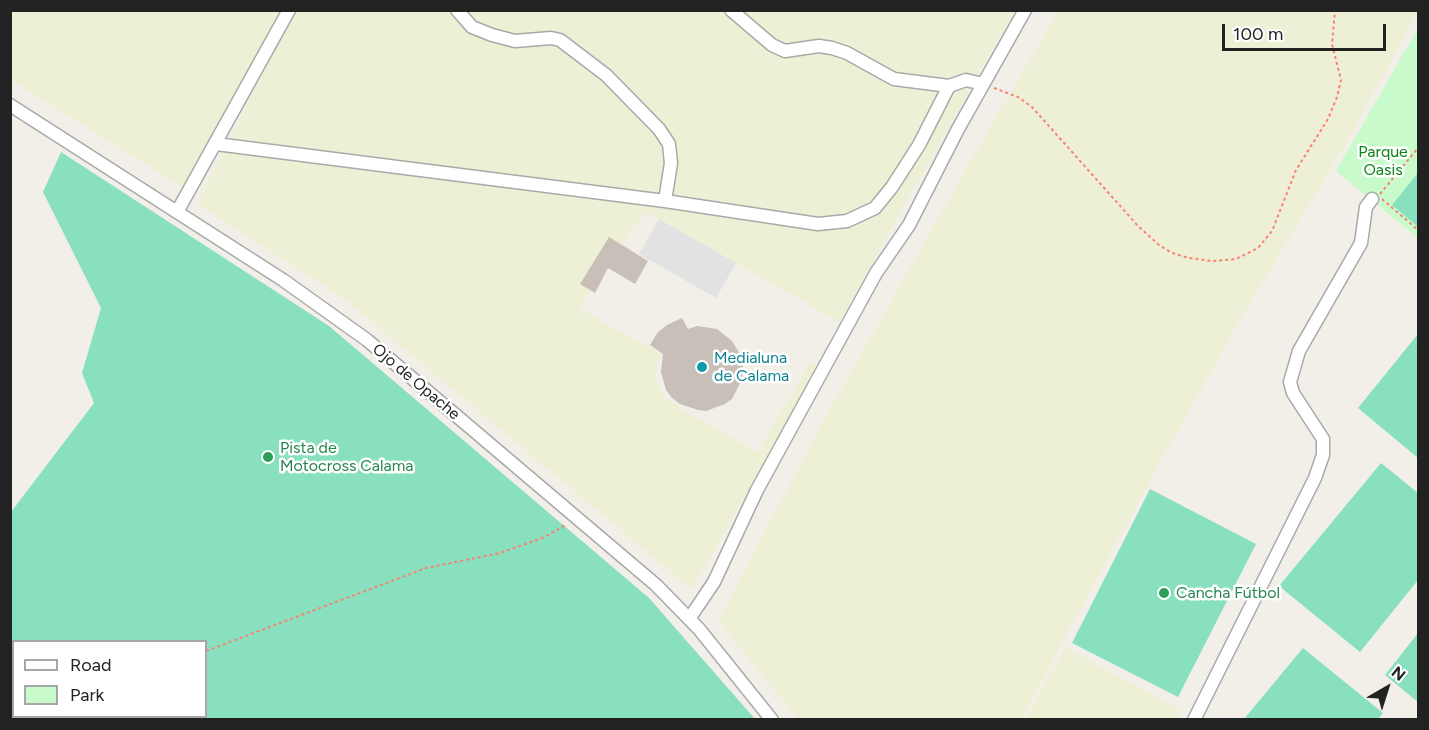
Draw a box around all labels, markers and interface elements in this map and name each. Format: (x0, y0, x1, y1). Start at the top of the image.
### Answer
scale bar (1225, 12, 1388, 50)
text: 100 m (1233, 23, 1283, 45)
park label: Parque Oasis (1358, 142, 1408, 180)
street label: Ojo de Opache (368, 340, 464, 424)
place label: Medialuna de Calama (714, 348, 789, 386)
marker: Medialuna de Calama (695, 360, 709, 374)
place label: Pista de Motocross Calama (280, 438, 413, 476)
marker: Pista de Motocross Calama (261, 450, 275, 464)
place label: Cancha Fútbol (1176, 583, 1280, 603)
marker: Cancha Fútbol (1157, 586, 1171, 600)
legend (12, 640, 207, 718)
text: Road (70, 654, 111, 676)
north arrow (1357, 658, 1417, 718)
text: N (1388, 662, 1409, 685)
text: Park (70, 684, 104, 706)

